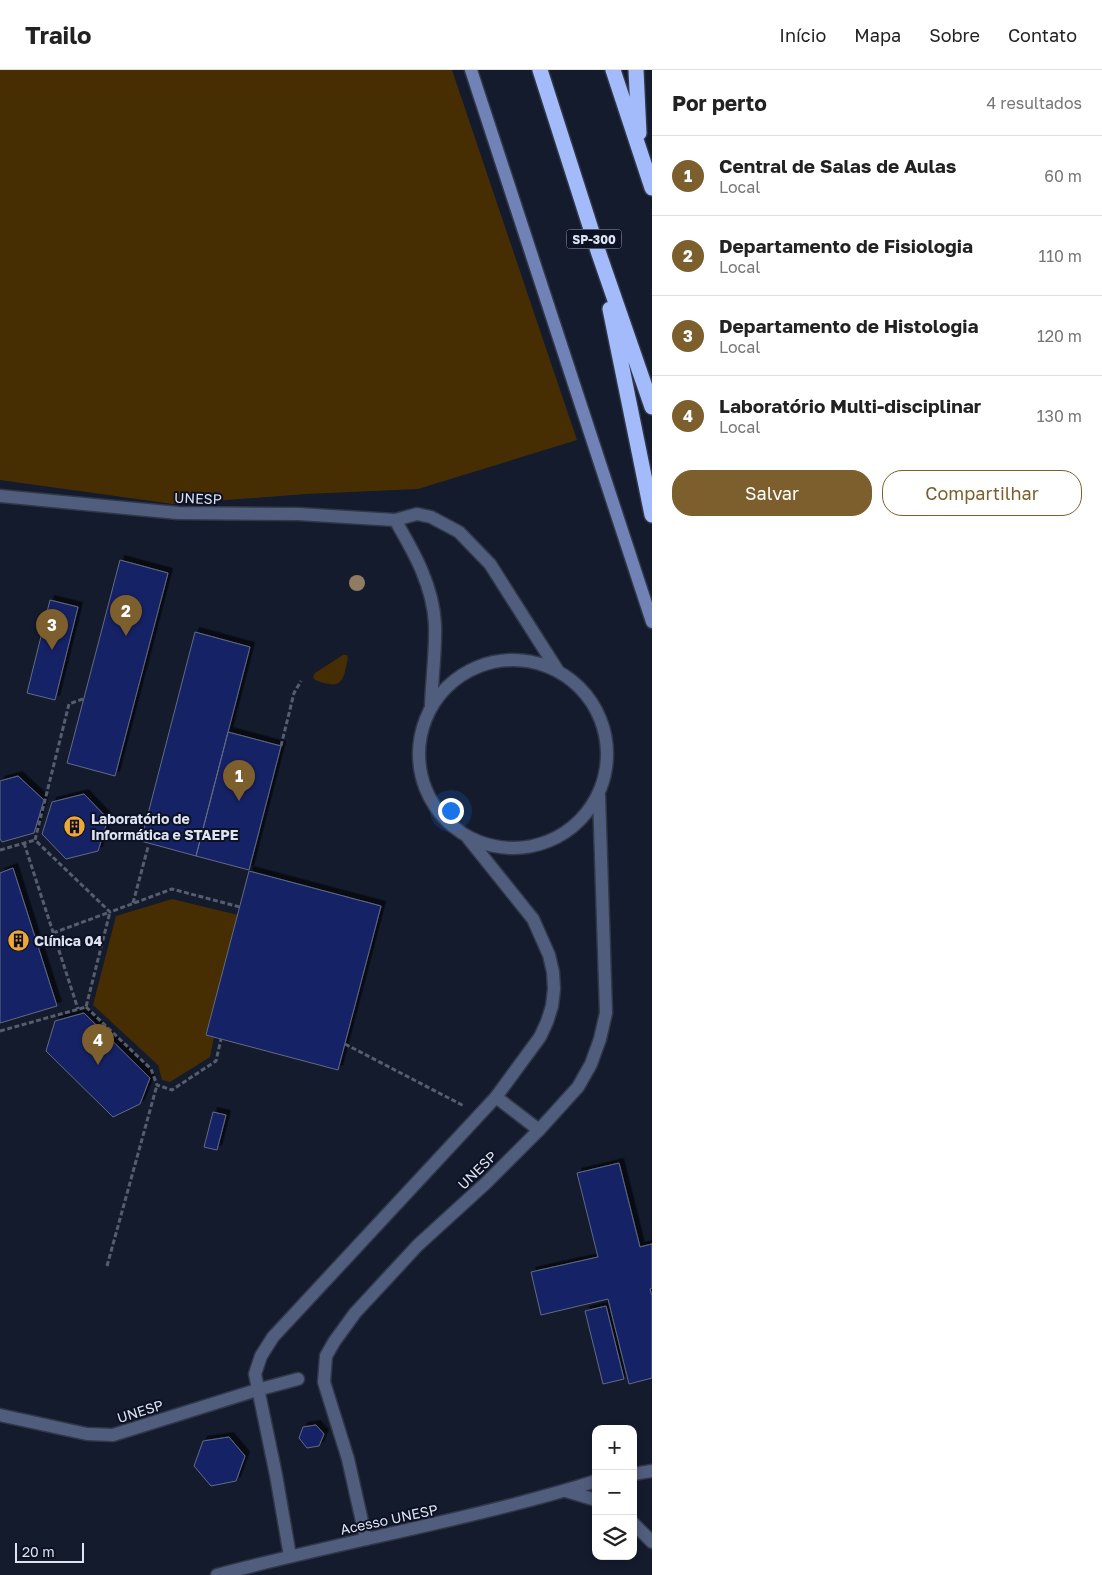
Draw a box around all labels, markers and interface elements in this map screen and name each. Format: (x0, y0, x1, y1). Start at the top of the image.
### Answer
text: Trailo (25, 20, 91, 49)
text: Início (779, 24, 826, 46)
text: Mapa (854, 24, 901, 46)
text: Sobre (929, 24, 980, 46)
text: Contato (1008, 24, 1077, 46)
text: Por perto (672, 90, 767, 116)
text: 4 resultados (987, 93, 1082, 113)
text: Central de Salas de Aulas (719, 154, 956, 177)
text: 1 (684, 166, 692, 186)
text: 60 m (1044, 166, 1082, 186)
text: Local (719, 177, 760, 197)
road number: SP-300 (566, 230, 622, 248)
text: Departamento de Fisiologia (719, 234, 973, 257)
text: 2 (683, 246, 693, 266)
text: 110 m (1038, 246, 1082, 266)
text: Local (719, 257, 760, 277)
text: Departamento de Histologia (719, 314, 978, 337)
text: 3 (683, 326, 693, 346)
text: 120 m (1037, 326, 1082, 346)
text: Local (719, 337, 760, 357)
text: Laboratório Multi-disciplinar (719, 394, 981, 417)
text: 4 (683, 406, 693, 426)
text: 130 m (1037, 406, 1082, 426)
text: Local (719, 417, 760, 437)
button: Salvar (672, 470, 872, 516)
button: Compartilhar (882, 470, 1082, 516)
street label: UNESP (174, 489, 222, 507)
pin: 2 (110, 595, 142, 636)
pin: 3 (36, 609, 68, 650)
pin: 1 (223, 760, 255, 801)
your location (438, 798, 464, 824)
place label: Laboratório de Informática e STAEPE (91, 810, 239, 843)
building icon: Laboratório de Informática e STAEPE (63, 814, 87, 838)
building icon: Clínica 04 (6, 928, 30, 952)
place label: Clínica 04 (34, 932, 103, 949)
pin: 4 (82, 1024, 114, 1065)
street label: UNESP (454, 1147, 500, 1193)
street label: UNESP (115, 1396, 165, 1426)
map controls (592, 1425, 637, 1560)
button: + (592, 1425, 637, 1470)
button: − (592, 1470, 637, 1515)
street label: Acesso UNESP (339, 1500, 439, 1538)
button: layers (592, 1515, 637, 1560)
scale bar (15, 1540, 84, 1563)
text: 20 m (22, 1543, 55, 1560)

